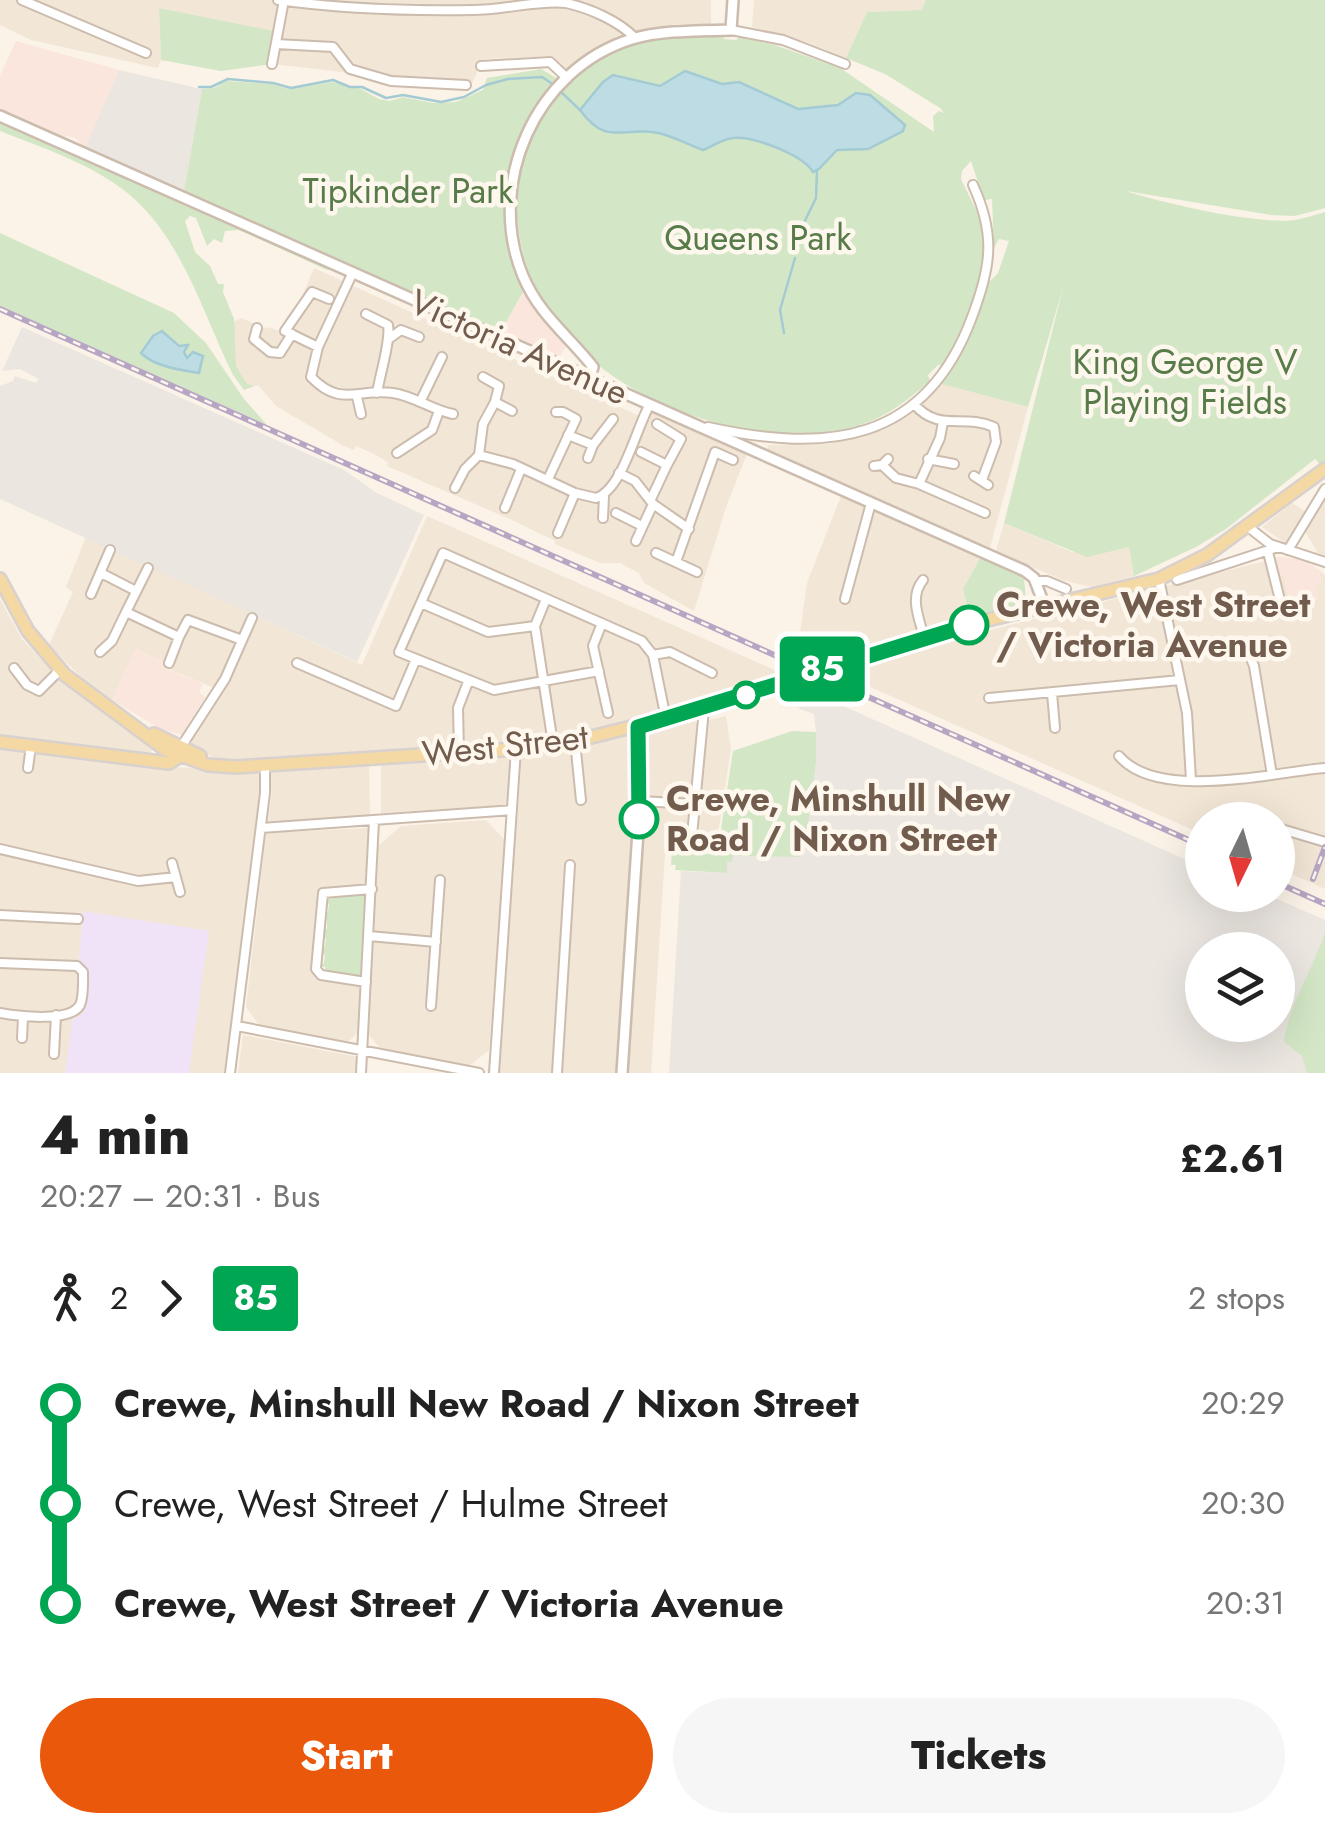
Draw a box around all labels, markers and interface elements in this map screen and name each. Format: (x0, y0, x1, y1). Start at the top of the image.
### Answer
park label: Tipkinder Park (302, 166, 514, 216)
park label: Queens Park (664, 213, 852, 263)
street label: Victoria Avenue (402, 277, 636, 417)
park label: King George V Playing Fields (1072, 337, 1298, 427)
place label: Crewe, West Street / Victoria Avenue (996, 580, 1310, 670)
marker: Crewe, West Street / Victoria Avenue (950, 606, 988, 644)
line badge: 85 (777, 636, 867, 702)
text: 85 (800, 644, 844, 694)
unlabelled marker (733, 682, 759, 708)
street label: West Street (420, 711, 591, 779)
place label: Crewe, Minshull New Road / Nixon Street (666, 774, 1011, 864)
marker: Crewe, Minshull New Road / Nixon Street (620, 800, 658, 838)
north arrow (1185, 802, 1295, 912)
map controls (1185, 802, 1295, 1042)
button: layers (1185, 932, 1295, 1042)
text: 4 min (40, 1095, 190, 1175)
text: £2.61 (1180, 1131, 1285, 1186)
text: 20:27 – 20:31 · Bus (40, 1173, 320, 1219)
icon: walk (40, 1271, 95, 1326)
icon: forward (143, 1271, 198, 1326)
text: 85 (233, 1273, 278, 1323)
text: 2 (110, 1275, 128, 1321)
text: 2 stops (1188, 1275, 1285, 1321)
text: Crewe, Minshull New Road / Nixon Street (114, 1376, 859, 1431)
text: 20:29 (1201, 1380, 1285, 1426)
text: Crewe, West Street / Hulme Street (114, 1476, 668, 1531)
text: 20:30 (1201, 1480, 1285, 1526)
text: Crewe, West Street / Victoria Avenue (114, 1576, 784, 1631)
text: 20:31 (1206, 1580, 1285, 1626)
button: Start (40, 1698, 653, 1813)
button: Tickets (673, 1698, 1285, 1813)

